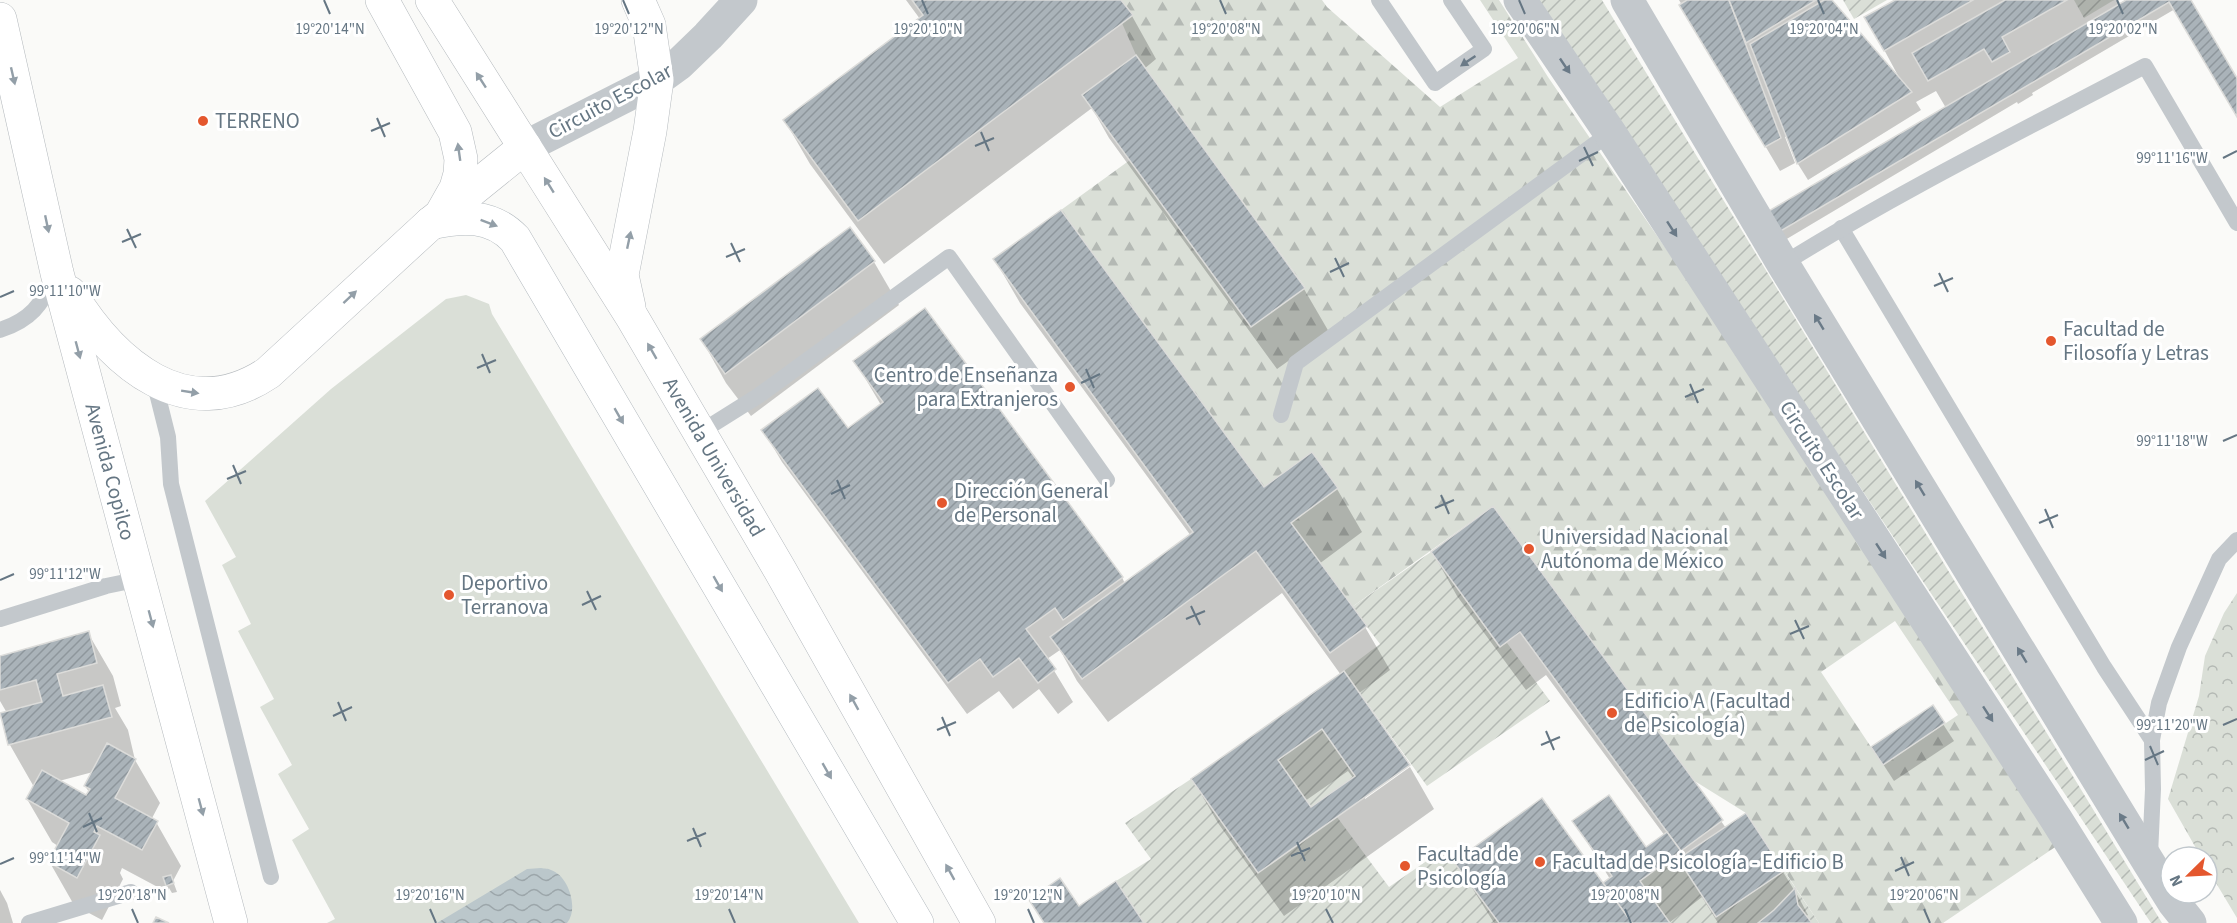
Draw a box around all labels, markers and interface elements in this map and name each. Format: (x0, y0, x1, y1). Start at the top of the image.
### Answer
text: 19°20'14"N (295, 19, 365, 40)
text: 19°20'12"N (594, 19, 664, 40)
text: 19°20'10"N (893, 19, 963, 40)
text: 19°20'08"N (1191, 19, 1261, 40)
text: 19°20'06"N (1490, 19, 1560, 40)
text: 19°20'04"N (1789, 19, 1859, 40)
text: 19°20'02"N (2088, 19, 2158, 40)
street label: Circuito Escolar (543, 55, 678, 146)
one-way arrow (1460, 55, 1476, 67)
one-way arrow (1559, 57, 1571, 73)
one-way arrow (9, 67, 19, 86)
one-way arrow (476, 72, 487, 88)
place label: TERRENO (215, 106, 300, 136)
marker: TERRENO (196, 114, 210, 128)
one-way arrow (455, 142, 464, 161)
text: 99°11'16"W (2136, 148, 2208, 169)
one-way arrow (544, 177, 555, 194)
one-way arrow (43, 215, 52, 234)
one-way arrow (480, 218, 498, 228)
one-way arrow (1666, 221, 1677, 237)
one-way arrow (625, 230, 635, 249)
text: 99°11'10"W (29, 281, 101, 302)
one-way arrow (343, 290, 358, 304)
one-way arrow (1813, 314, 1824, 330)
place label: Facultad de Filosofía y Letras (2063, 314, 2209, 368)
marker: Facultad de Filosofía y Letras (2044, 334, 2058, 348)
one-way arrow (74, 341, 83, 359)
one-way arrow (646, 343, 657, 359)
place label: Centro de Enseñanza para Extranjeros (874, 360, 1058, 414)
street label: Avenida Universidad (655, 372, 772, 542)
marker: Centro de Enseñanza para Extranjeros (1063, 380, 1077, 394)
one-way arrow (180, 388, 199, 397)
street label: Circuito Escolar (1772, 395, 1872, 526)
street label: Avenida Copilco (78, 400, 143, 543)
one-way arrow (613, 408, 624, 424)
text: 99°11'18"W (2136, 431, 2208, 452)
place label: Dirección General de Personal (954, 476, 1109, 530)
one-way arrow (1915, 480, 1926, 496)
marker: Dirección General de Personal (935, 496, 949, 510)
place label: Universidad Nacional Autónoma de México (1541, 522, 1728, 576)
marker: Universidad Nacional Autónoma de México (1522, 542, 1536, 556)
one-way arrow (1875, 542, 1887, 558)
text: 99°11'12"W (29, 564, 101, 585)
place label: Deportivo Terranova (461, 568, 549, 622)
one-way arrow (712, 576, 722, 593)
marker: Deportivo Terranova (442, 588, 456, 602)
one-way arrow (147, 610, 156, 628)
one-way arrow (2017, 646, 2027, 663)
place label: Edificio A (Facultad de Psicología) (1624, 686, 1791, 740)
one-way arrow (849, 693, 859, 710)
marker: Edificio A (Facultad de Psicología) (1605, 706, 1619, 720)
one-way arrow (1982, 706, 1993, 722)
text: 99°11'20"W (2136, 715, 2208, 736)
one-way arrow (822, 763, 832, 780)
one-way arrow (197, 798, 206, 816)
one-way arrow (2118, 813, 2129, 829)
place label: Facultad de Psicología (1417, 839, 1519, 893)
north arrow (2159, 845, 2219, 905)
place label: Facultad de Psicología - Edificio B (1552, 847, 1844, 877)
text: 99°11'14"W (29, 848, 101, 869)
marker: Facultad de Psicología - Edificio B (1533, 855, 1547, 869)
marker: Facultad de Psicología (1398, 859, 1412, 873)
one-way arrow (945, 863, 955, 880)
text: N (2164, 871, 2188, 890)
text: 19°20'18"N (97, 885, 167, 906)
text: 19°20'16"N (395, 885, 465, 906)
text: 19°20'14"N (694, 885, 764, 906)
text: 19°20'12"N (993, 885, 1063, 906)
text: 19°20'10"N (1291, 885, 1361, 906)
text: 19°20'08"N (1590, 885, 1660, 906)
text: 19°20'06"N (1889, 885, 1959, 906)

